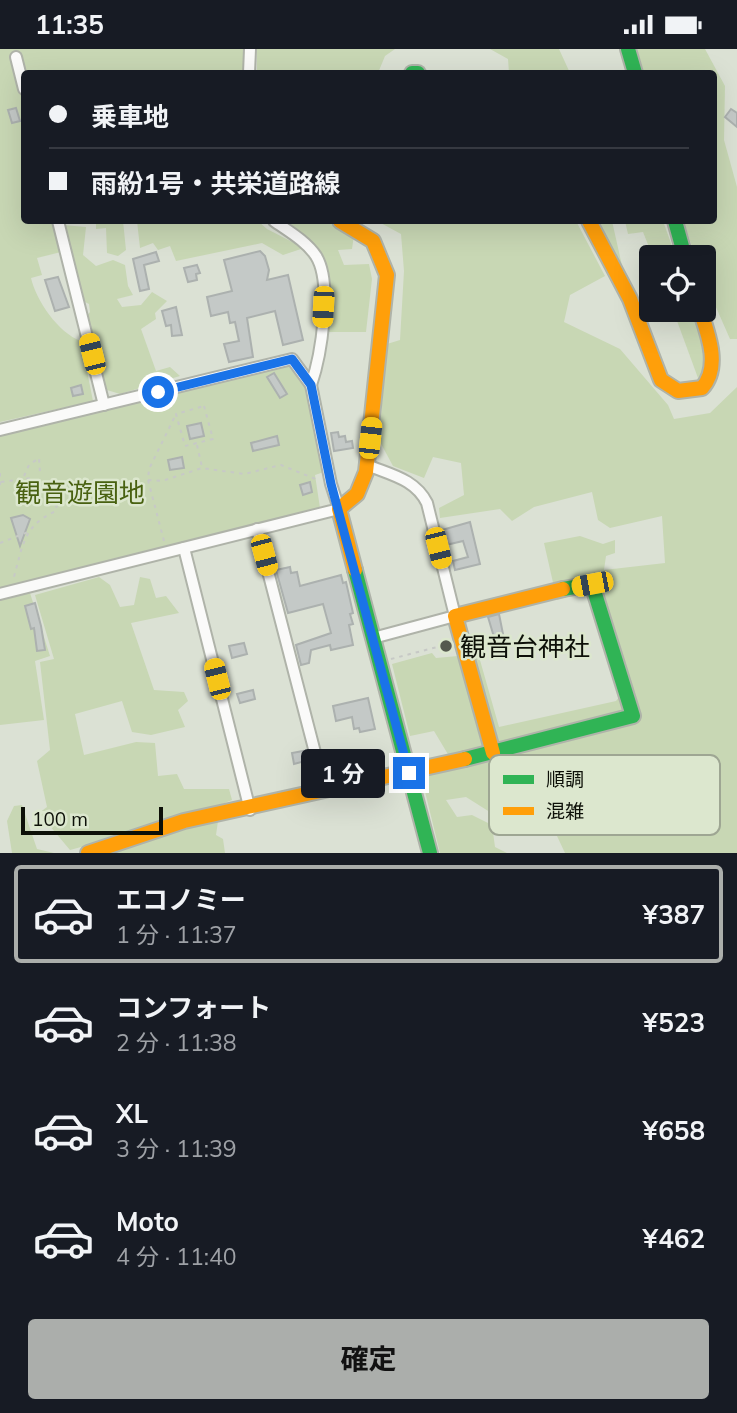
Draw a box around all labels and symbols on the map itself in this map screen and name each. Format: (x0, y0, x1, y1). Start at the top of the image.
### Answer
car (312, 285, 335, 329)
car (77, 331, 108, 377)
route start (142, 376, 174, 408)
car (358, 416, 383, 460)
park label: 観音遊園地 (15, 476, 145, 509)
car (423, 525, 454, 571)
car (249, 532, 280, 578)
car (570, 570, 615, 598)
place label: 観音台神社 (460, 630, 590, 663)
marker: 観音台神社 (438, 638, 454, 654)
car (202, 656, 233, 702)
callout: 1 分 (300, 749, 384, 797)
legend (489, 755, 720, 835)
route end (393, 757, 425, 789)
text: 順調 (546, 767, 584, 791)
text: 混雑 (546, 799, 584, 823)
scale bar (21, 804, 163, 836)

